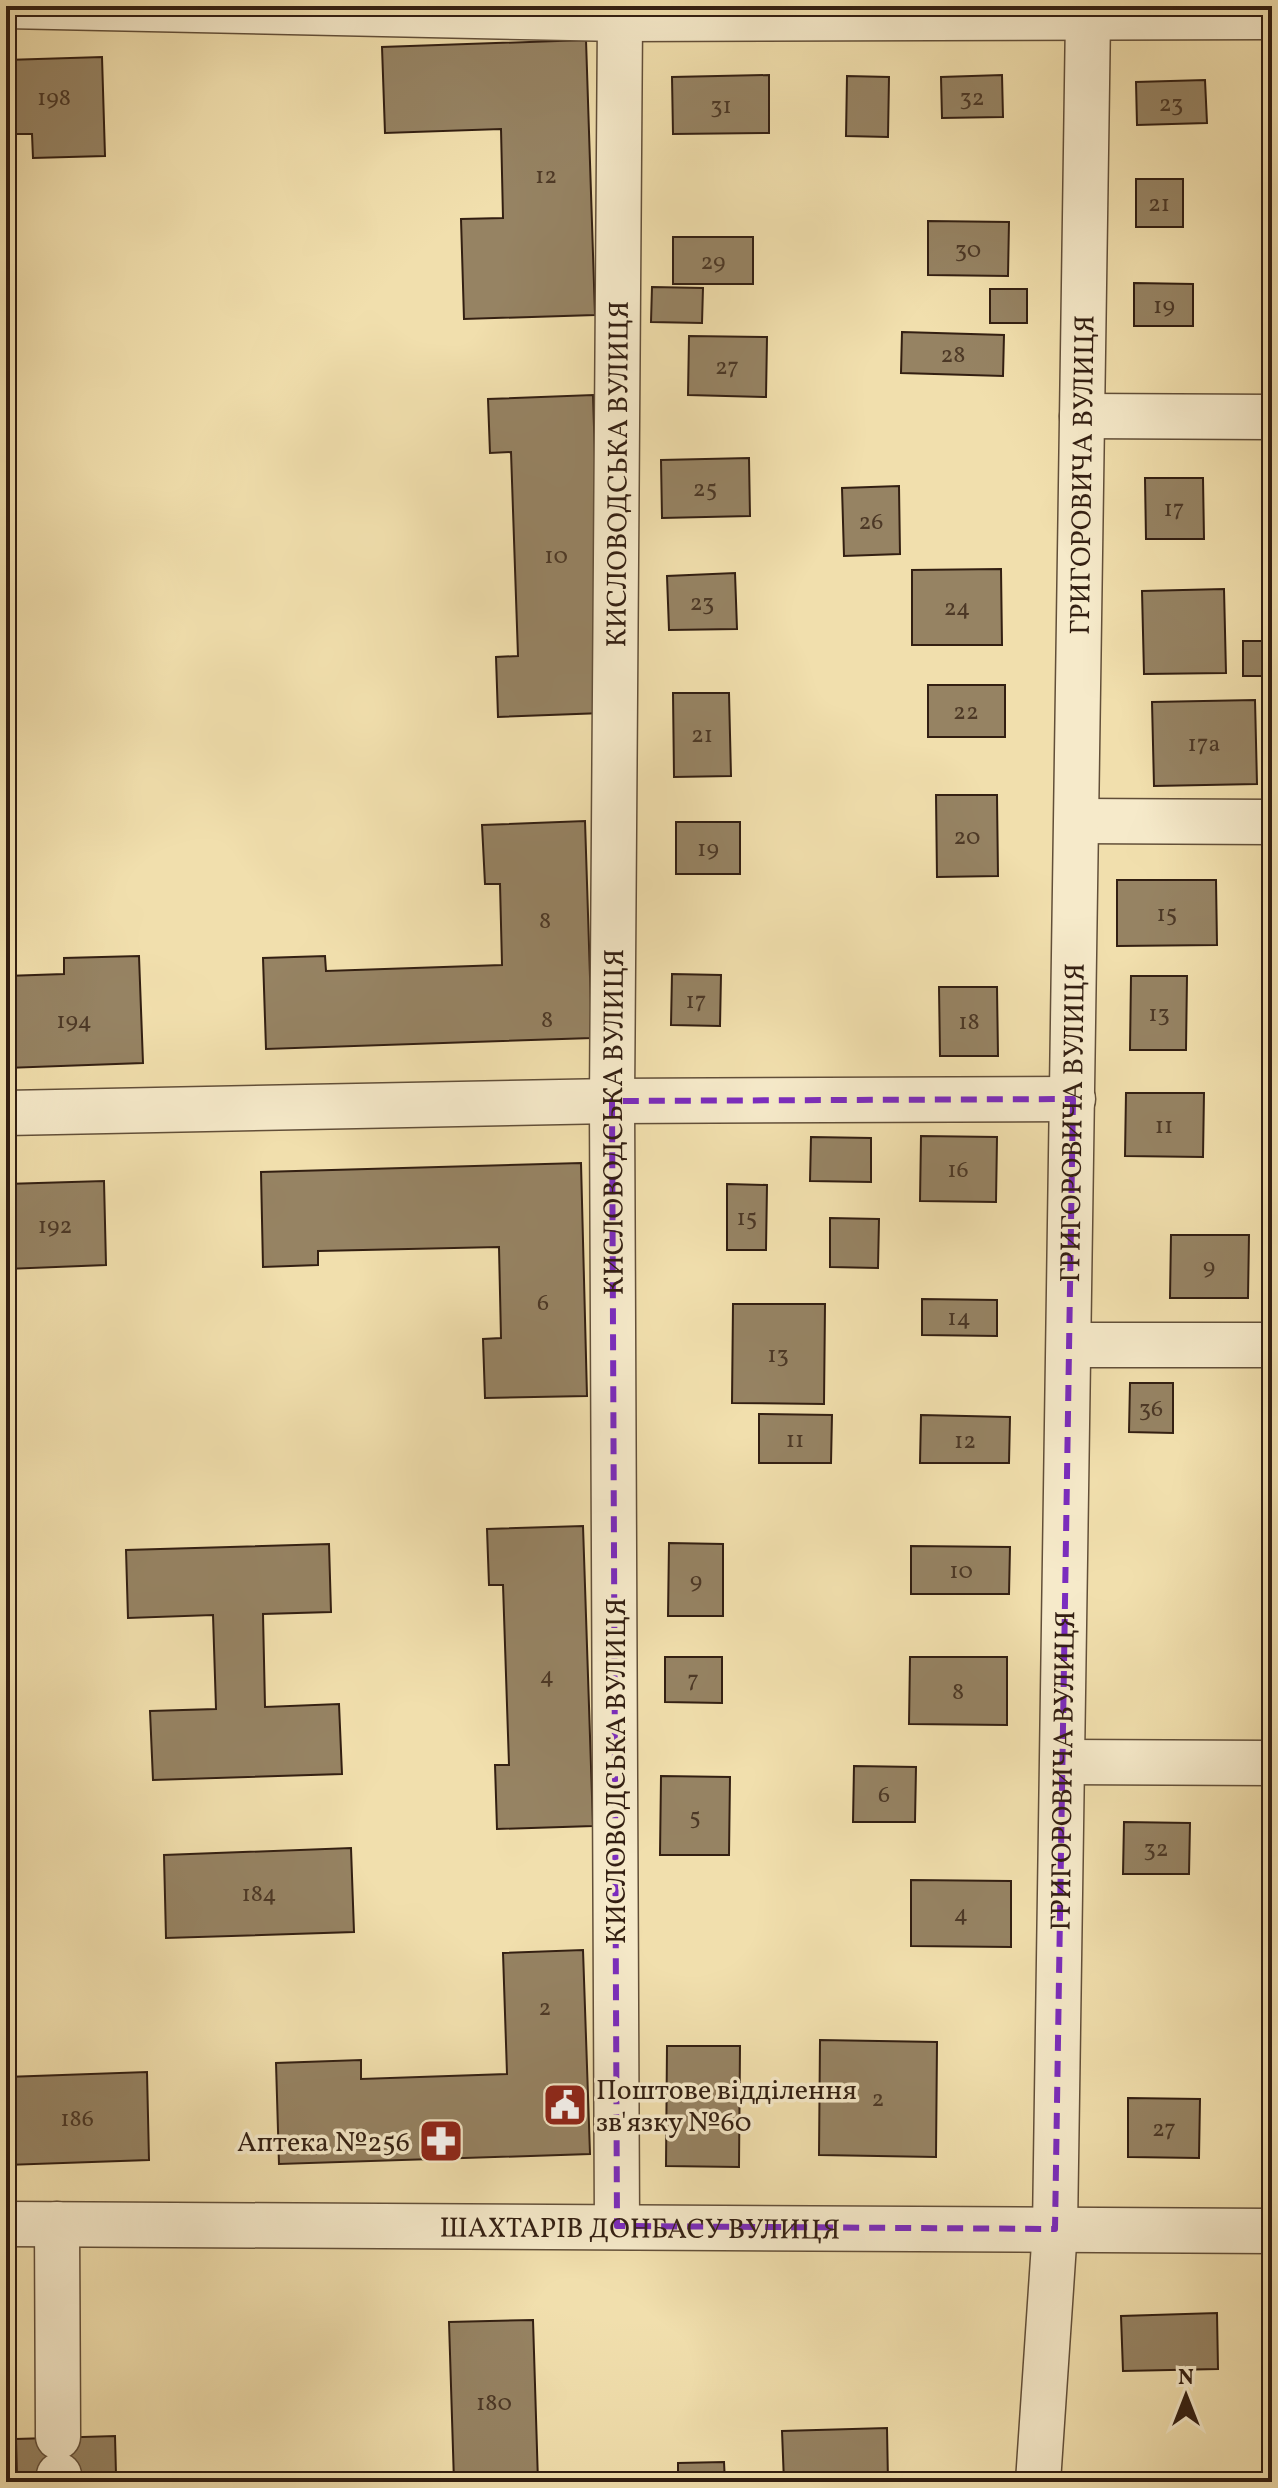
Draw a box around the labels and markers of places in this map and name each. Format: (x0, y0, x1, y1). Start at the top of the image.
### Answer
place label: Поштове відділення зв'язку №60 (596, 2072, 857, 2143)
public building icon: Поштове відділення зв'язку №60 (541, 2081, 589, 2129)
pharmacy icon: Аптека №256 (417, 2117, 465, 2165)
place label: Аптека №256 (237, 2124, 410, 2163)

